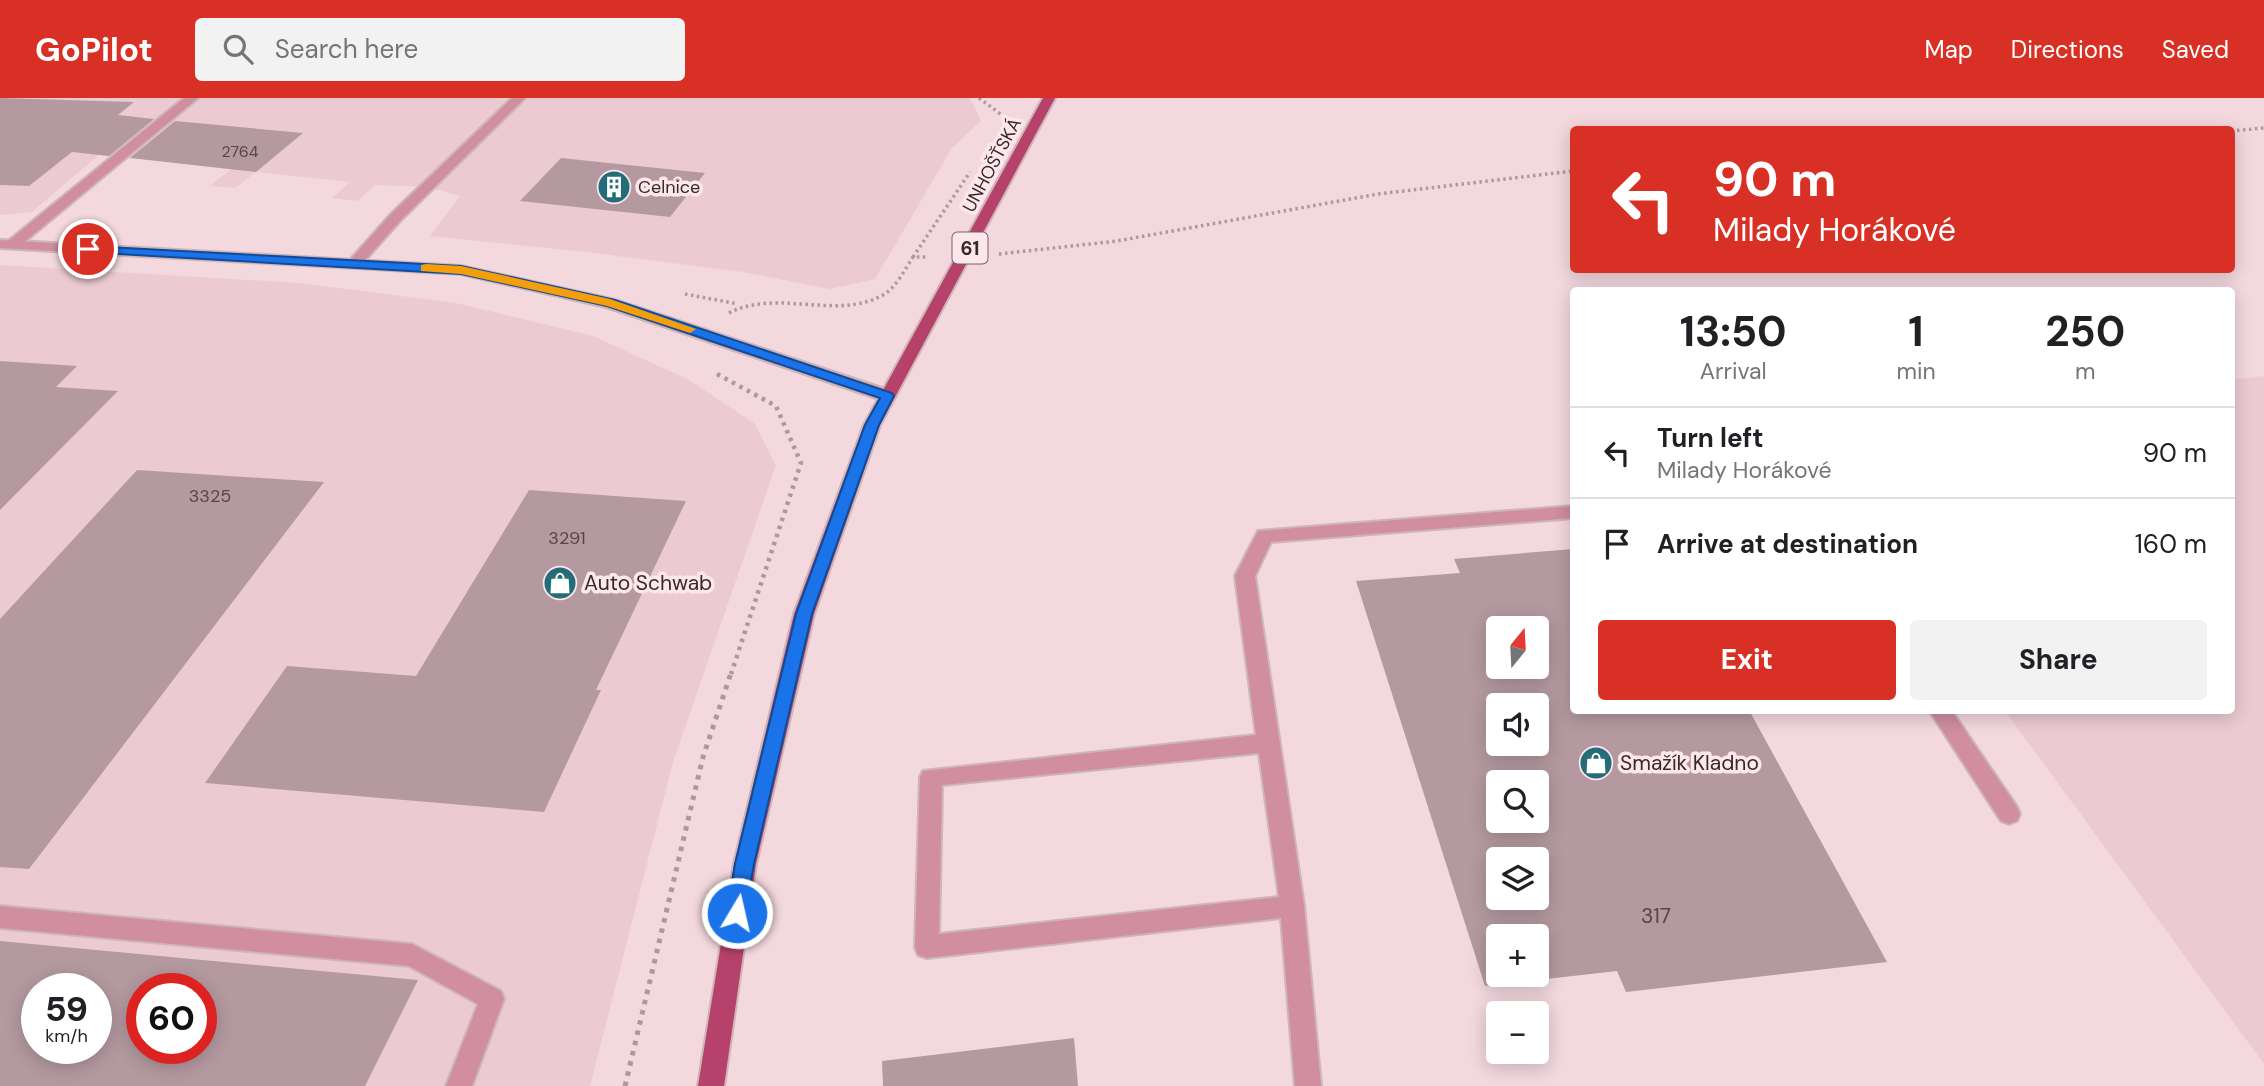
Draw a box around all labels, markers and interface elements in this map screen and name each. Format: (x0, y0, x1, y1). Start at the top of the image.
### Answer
search box (195, 18, 685, 81)
text: GoPilot (35, 28, 153, 71)
icon: search (219, 30, 257, 68)
text: Search here (275, 32, 418, 66)
text: Map (1925, 34, 1973, 65)
text: Directions (2011, 34, 2124, 65)
text: Saved (2162, 34, 2229, 65)
street label: UNHOŠŤSKÁ (957, 114, 1027, 216)
house number: 2764 (222, 141, 259, 162)
text: 90 m (1713, 147, 1836, 211)
icon: left (1598, 154, 1689, 245)
building icon: Celnice (595, 168, 633, 206)
place label: Celnice (638, 175, 700, 199)
text: Milady Horákové (1713, 209, 1956, 251)
pin (58, 219, 118, 279)
icon: arrive (69, 230, 107, 268)
road number: 61 (953, 232, 988, 264)
text: 13:50 (1680, 304, 1787, 359)
text: 1 (1908, 304, 1924, 359)
text: 250 (2045, 304, 2125, 359)
text: Arrival (1700, 356, 1767, 386)
text: min (1896, 356, 1936, 386)
text: m (2075, 356, 2096, 386)
text: Turn left (1657, 421, 1764, 455)
icon: left (1598, 434, 1636, 472)
text: 90 m (2143, 436, 2207, 470)
text: Milady Horákové (1657, 455, 1832, 485)
house number: 3325 (189, 484, 231, 508)
icon: arrive (1598, 525, 1636, 563)
house number: 3291 (548, 526, 586, 550)
text: Arrive at destination (1657, 527, 1918, 561)
text: 160 m (2135, 527, 2207, 561)
shop icon: Auto Schwab (541, 564, 579, 602)
place label: Auto Schwab (584, 569, 712, 597)
north arrow (1486, 616, 1549, 679)
map controls (1486, 616, 1549, 1064)
button: Exit (1598, 620, 1896, 700)
button: Share (1910, 620, 2207, 700)
button: sound (1486, 693, 1549, 756)
shop icon: Smažík Kladno (1577, 744, 1615, 782)
place label: Smažík Kladno (1620, 749, 1759, 777)
button: search (1486, 770, 1549, 833)
button: layers (1486, 847, 1549, 910)
position arrow (700, 876, 774, 950)
house number: 317 (1641, 902, 1671, 930)
button: + (1486, 924, 1549, 987)
speed limit sign: 60 (126, 973, 217, 1064)
text: 59 (45, 986, 88, 1032)
button: − (1486, 1001, 1549, 1064)
text: km/h (45, 1024, 88, 1048)

